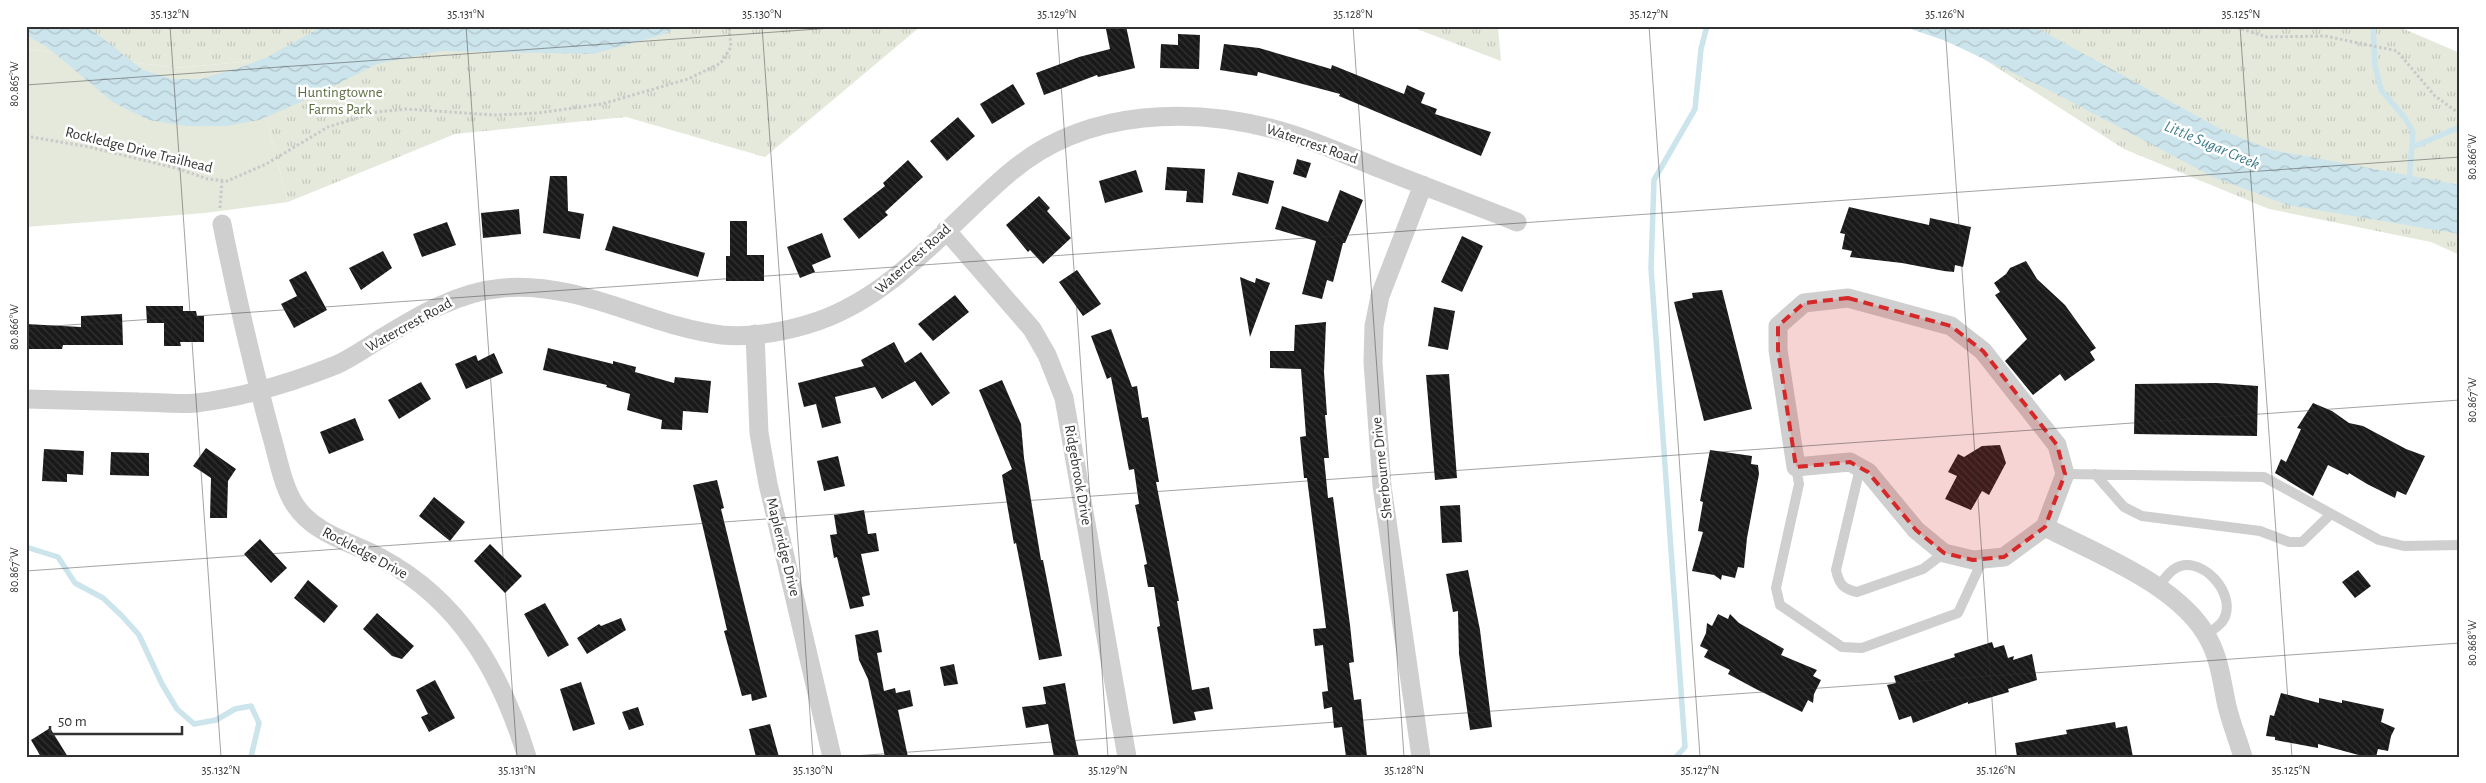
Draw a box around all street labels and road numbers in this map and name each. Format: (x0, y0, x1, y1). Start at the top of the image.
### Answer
street label: Watercrest Road (1264, 121, 1360, 167)
street label: Rockledge Drive Trailhead (64, 124, 214, 176)
street label: Watercrest Road (872, 221, 954, 297)
street label: Watercrest Road (363, 295, 455, 355)
street label: Sherbourne Drive (1369, 416, 1395, 520)
street label: Ridgebrook Drive (1062, 424, 1094, 526)
street label: Mapleridge Drive (764, 496, 803, 598)
street label: Rockledge Drive (320, 524, 410, 582)

